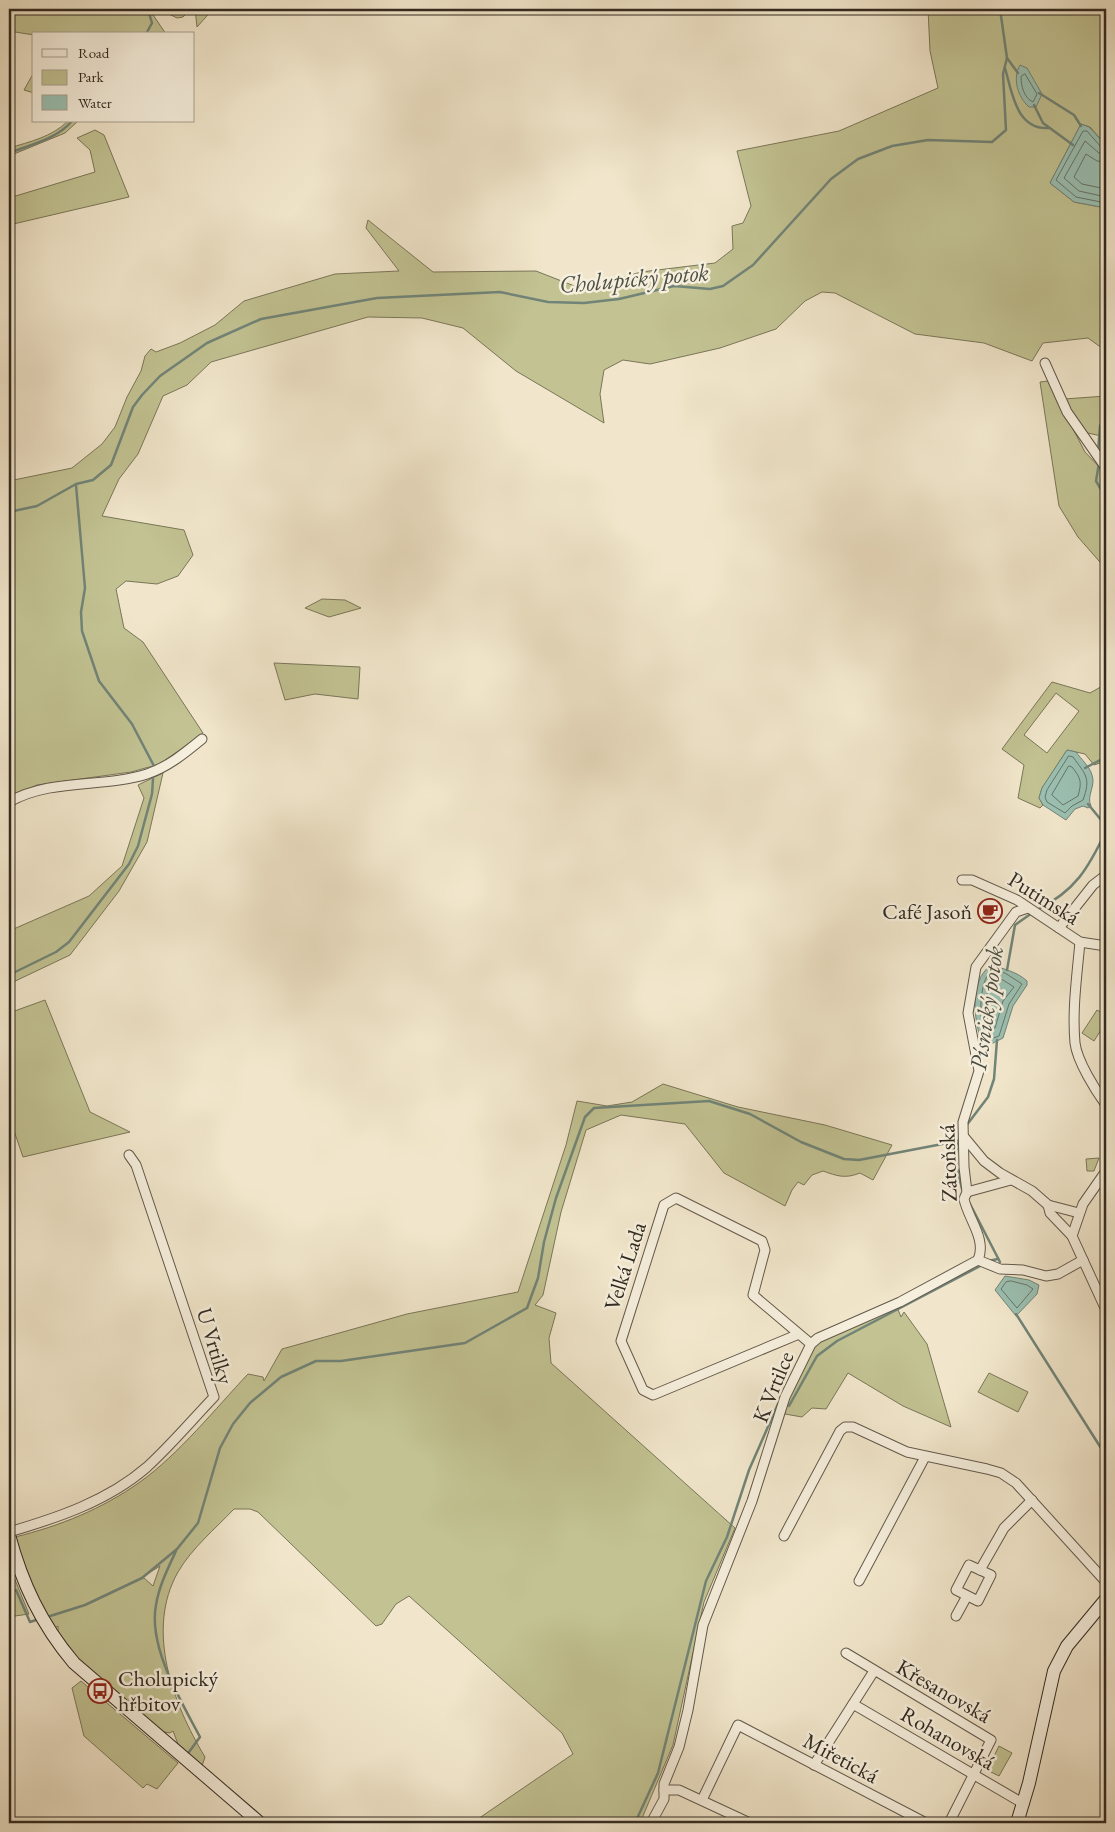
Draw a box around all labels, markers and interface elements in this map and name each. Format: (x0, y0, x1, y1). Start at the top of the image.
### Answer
legend (32, 32, 195, 122)
text: Road (78, 43, 110, 62)
text: Park (78, 67, 105, 86)
text: Water (78, 93, 112, 112)
water label: Cholupický potok (558, 256, 710, 300)
street label: Putimská (1003, 865, 1086, 931)
place label: Café Jasoň (882, 897, 972, 926)
cafe icon: Café Jasoň (977, 898, 1003, 924)
water label: Písnický potok (962, 944, 1010, 1072)
street label: Zátoňská (932, 1123, 964, 1202)
street label: Velká Lada (597, 1218, 653, 1314)
street label: U Vrtilky (190, 1304, 240, 1388)
street label: K Vrtilce (746, 1347, 800, 1427)
street label: Křesanovská (891, 1652, 997, 1730)
place label: Cholupický hřbitov (118, 1664, 218, 1718)
bus stop icon: Cholupický hřbitov (87, 1678, 113, 1704)
street label: Rohanovská (896, 1699, 1001, 1777)
street label: Miřetická (798, 1726, 884, 1790)

